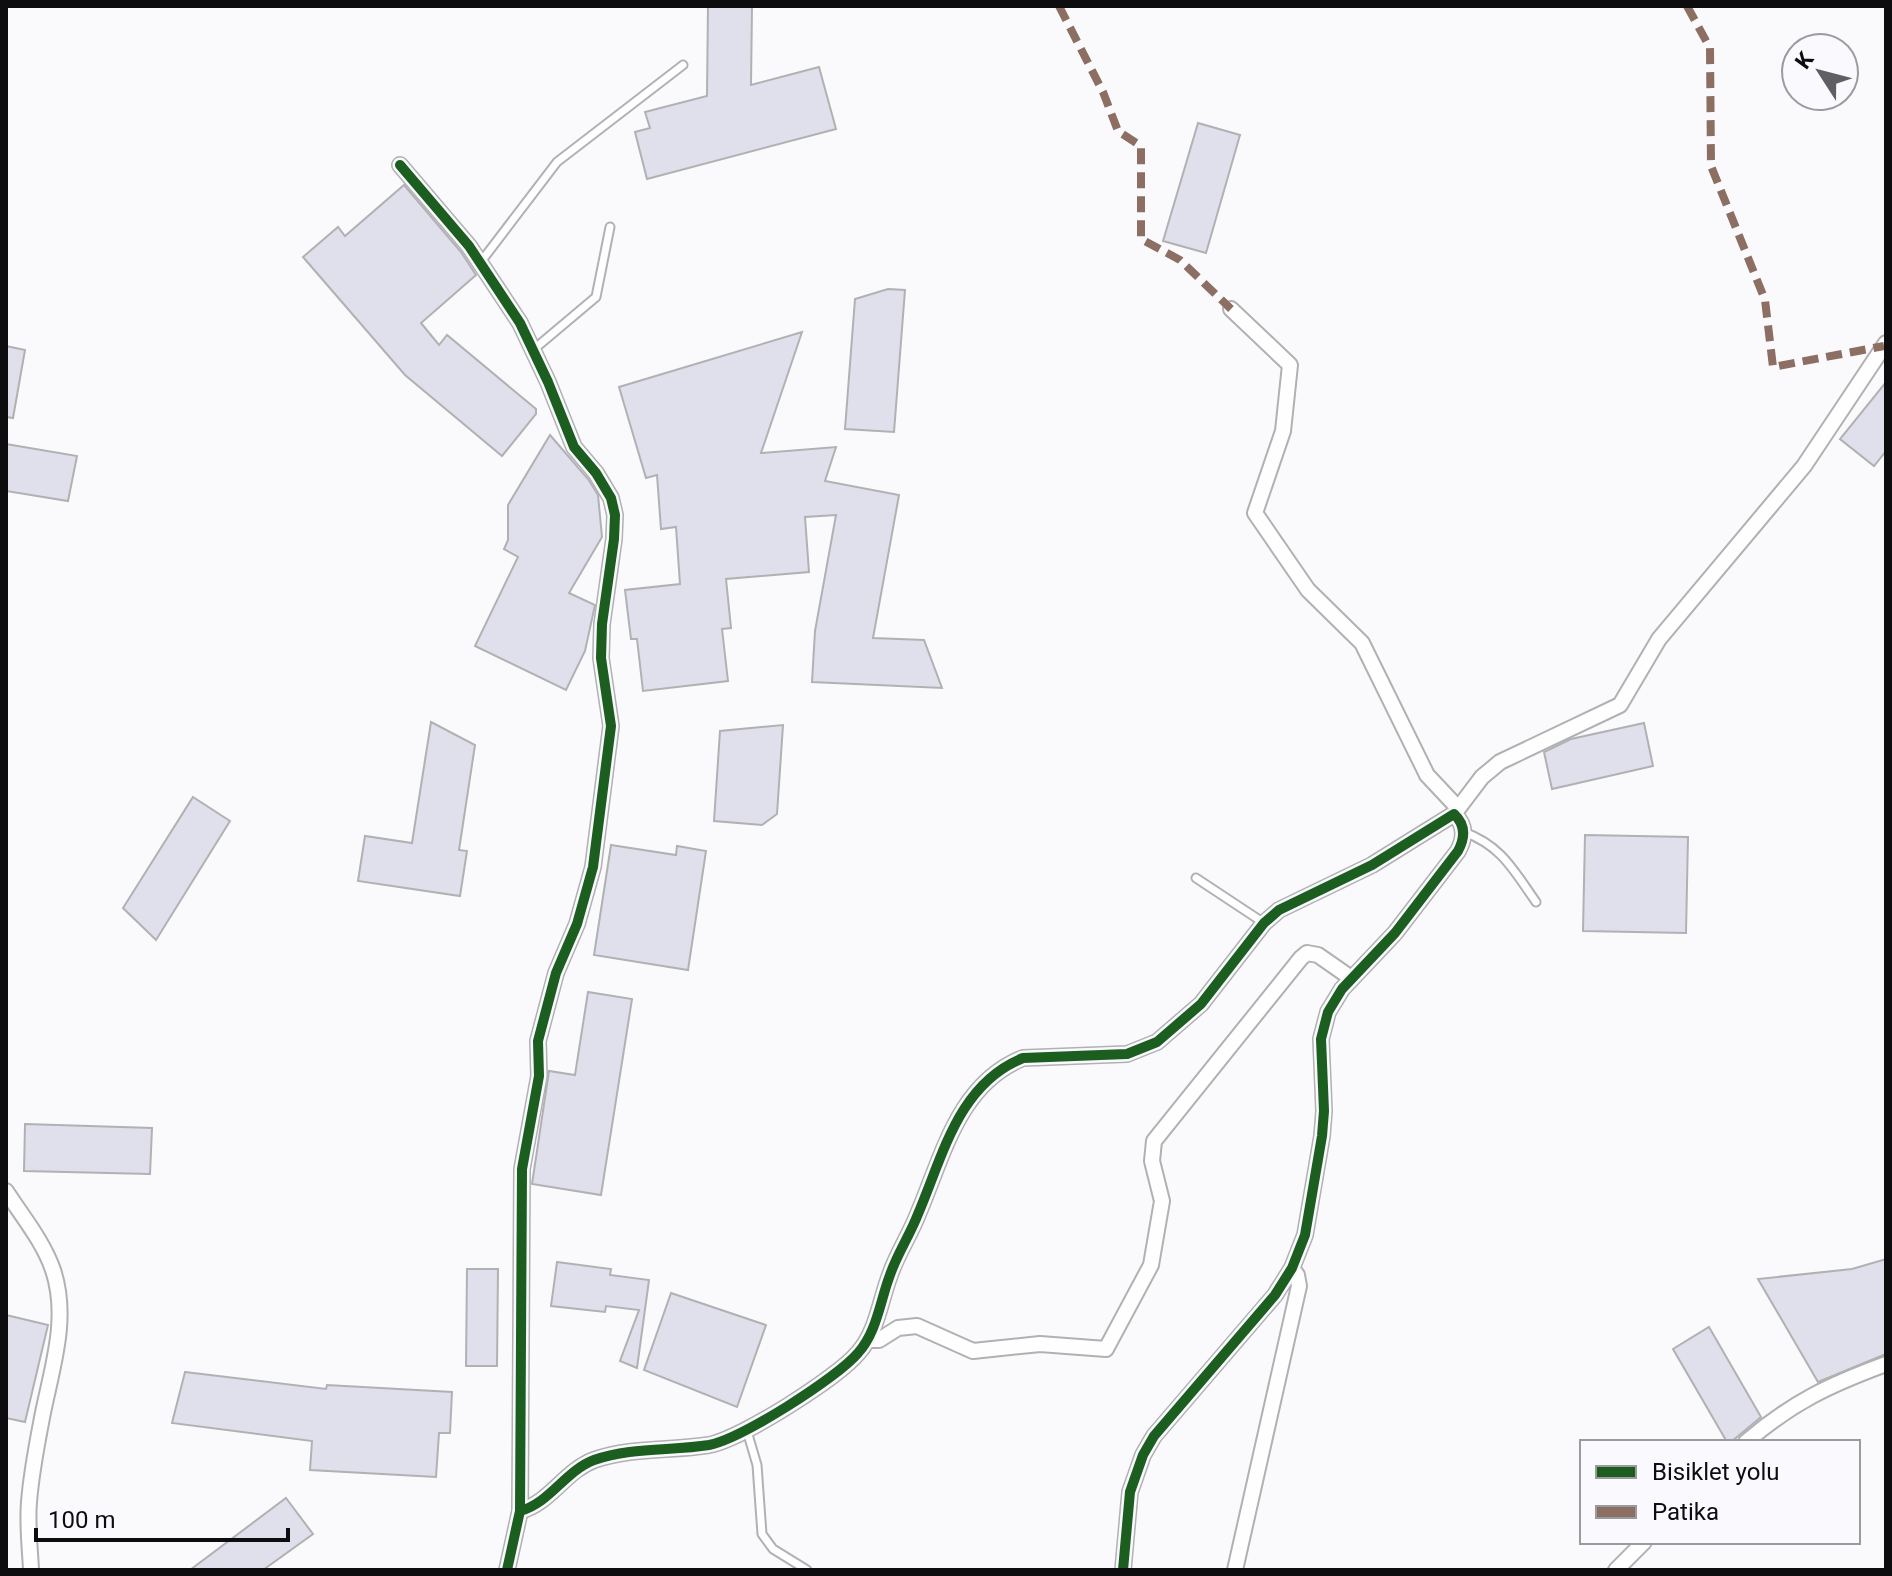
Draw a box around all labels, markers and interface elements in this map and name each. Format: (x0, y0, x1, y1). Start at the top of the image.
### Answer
north arrow (1780, 32, 1860, 112)
text: K (1790, 47, 1819, 74)
legend (1580, 1440, 1860, 1544)
text: Bisiklet yolu (1652, 1458, 1779, 1486)
scale bar (36, 1492, 288, 1542)
text: Patika (1652, 1498, 1719, 1526)
text: 100 m (48, 1506, 115, 1534)

